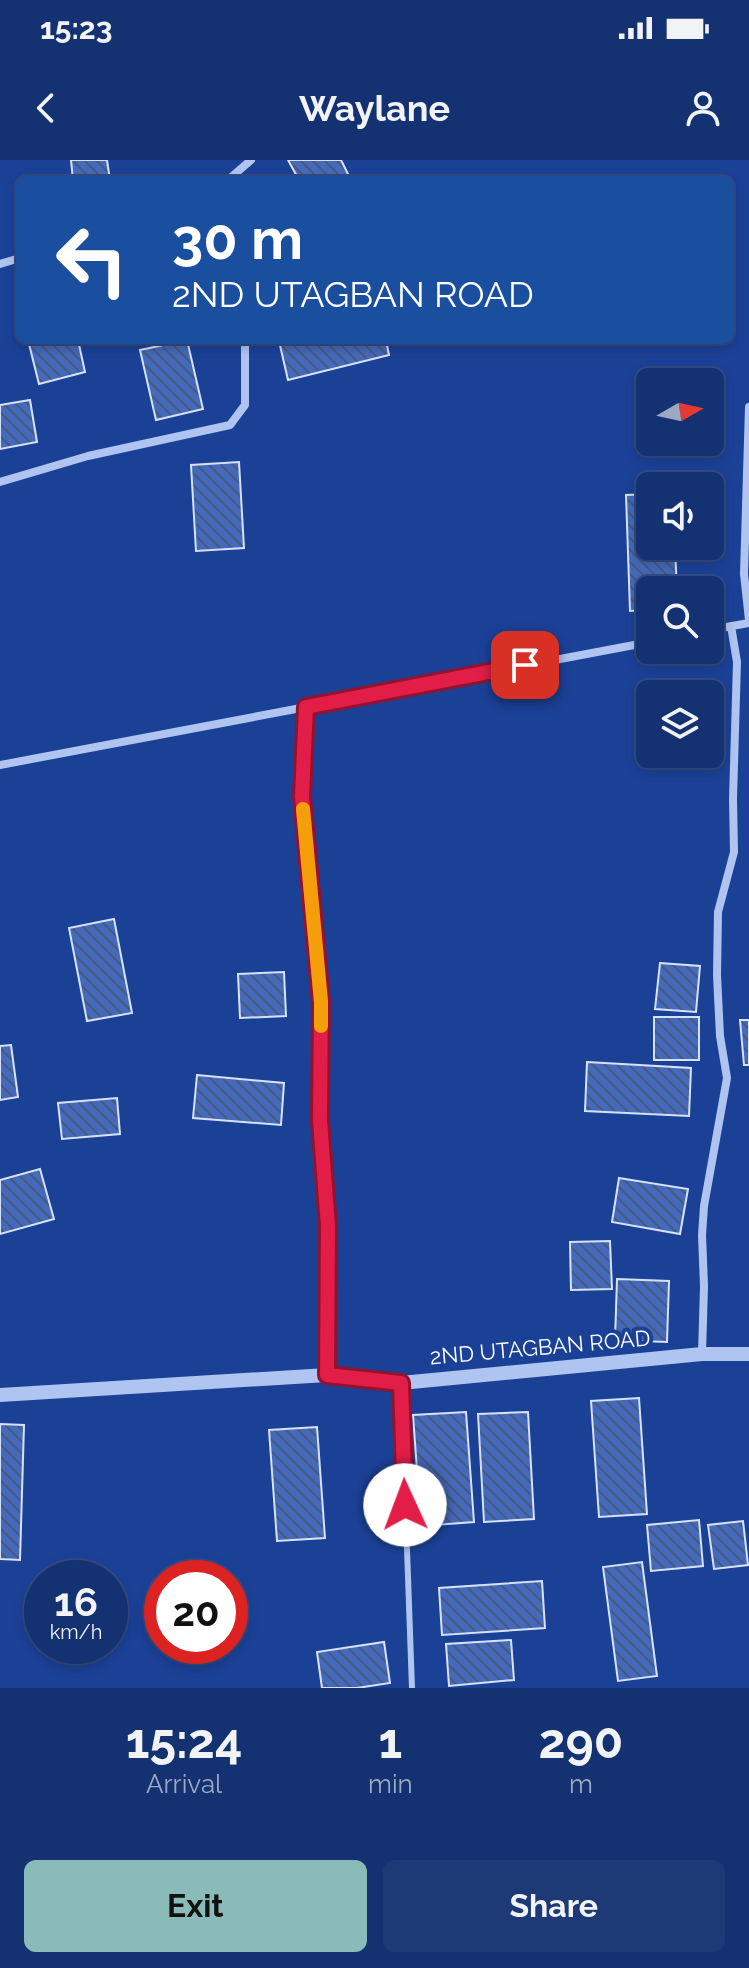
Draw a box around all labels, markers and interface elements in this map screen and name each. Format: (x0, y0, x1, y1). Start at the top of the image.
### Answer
text: 15:23 (40, 11, 113, 46)
icon: back (24, 86, 68, 130)
icon: person (681, 86, 725, 130)
text: Waylane (299, 87, 450, 129)
text: 30 m (172, 206, 303, 272)
icon: left (40, 208, 144, 312)
text: 2ND UTAGBAN ROAD (172, 273, 534, 315)
north arrow (636, 368, 724, 456)
map controls (636, 368, 724, 768)
button: sound (636, 472, 724, 560)
button: search (636, 576, 724, 664)
pin (491, 631, 559, 699)
icon: arrive (503, 643, 547, 687)
button: layers (636, 680, 724, 768)
street label: 2ND UTAGBAN ROAD (429, 1324, 651, 1370)
position arrow (363, 1463, 447, 1547)
speed limit sign: 20 (144, 1560, 248, 1664)
text: 16 (54, 1578, 98, 1625)
text: km/h (50, 1620, 102, 1644)
text: 15:24 (126, 1713, 242, 1769)
text: 1 (379, 1713, 402, 1769)
text: 290 (538, 1713, 623, 1769)
text: Arrival (146, 1769, 222, 1799)
text: min (368, 1769, 413, 1799)
text: m (569, 1769, 593, 1799)
button: Exit (24, 1860, 367, 1952)
button: Share (383, 1860, 725, 1952)

